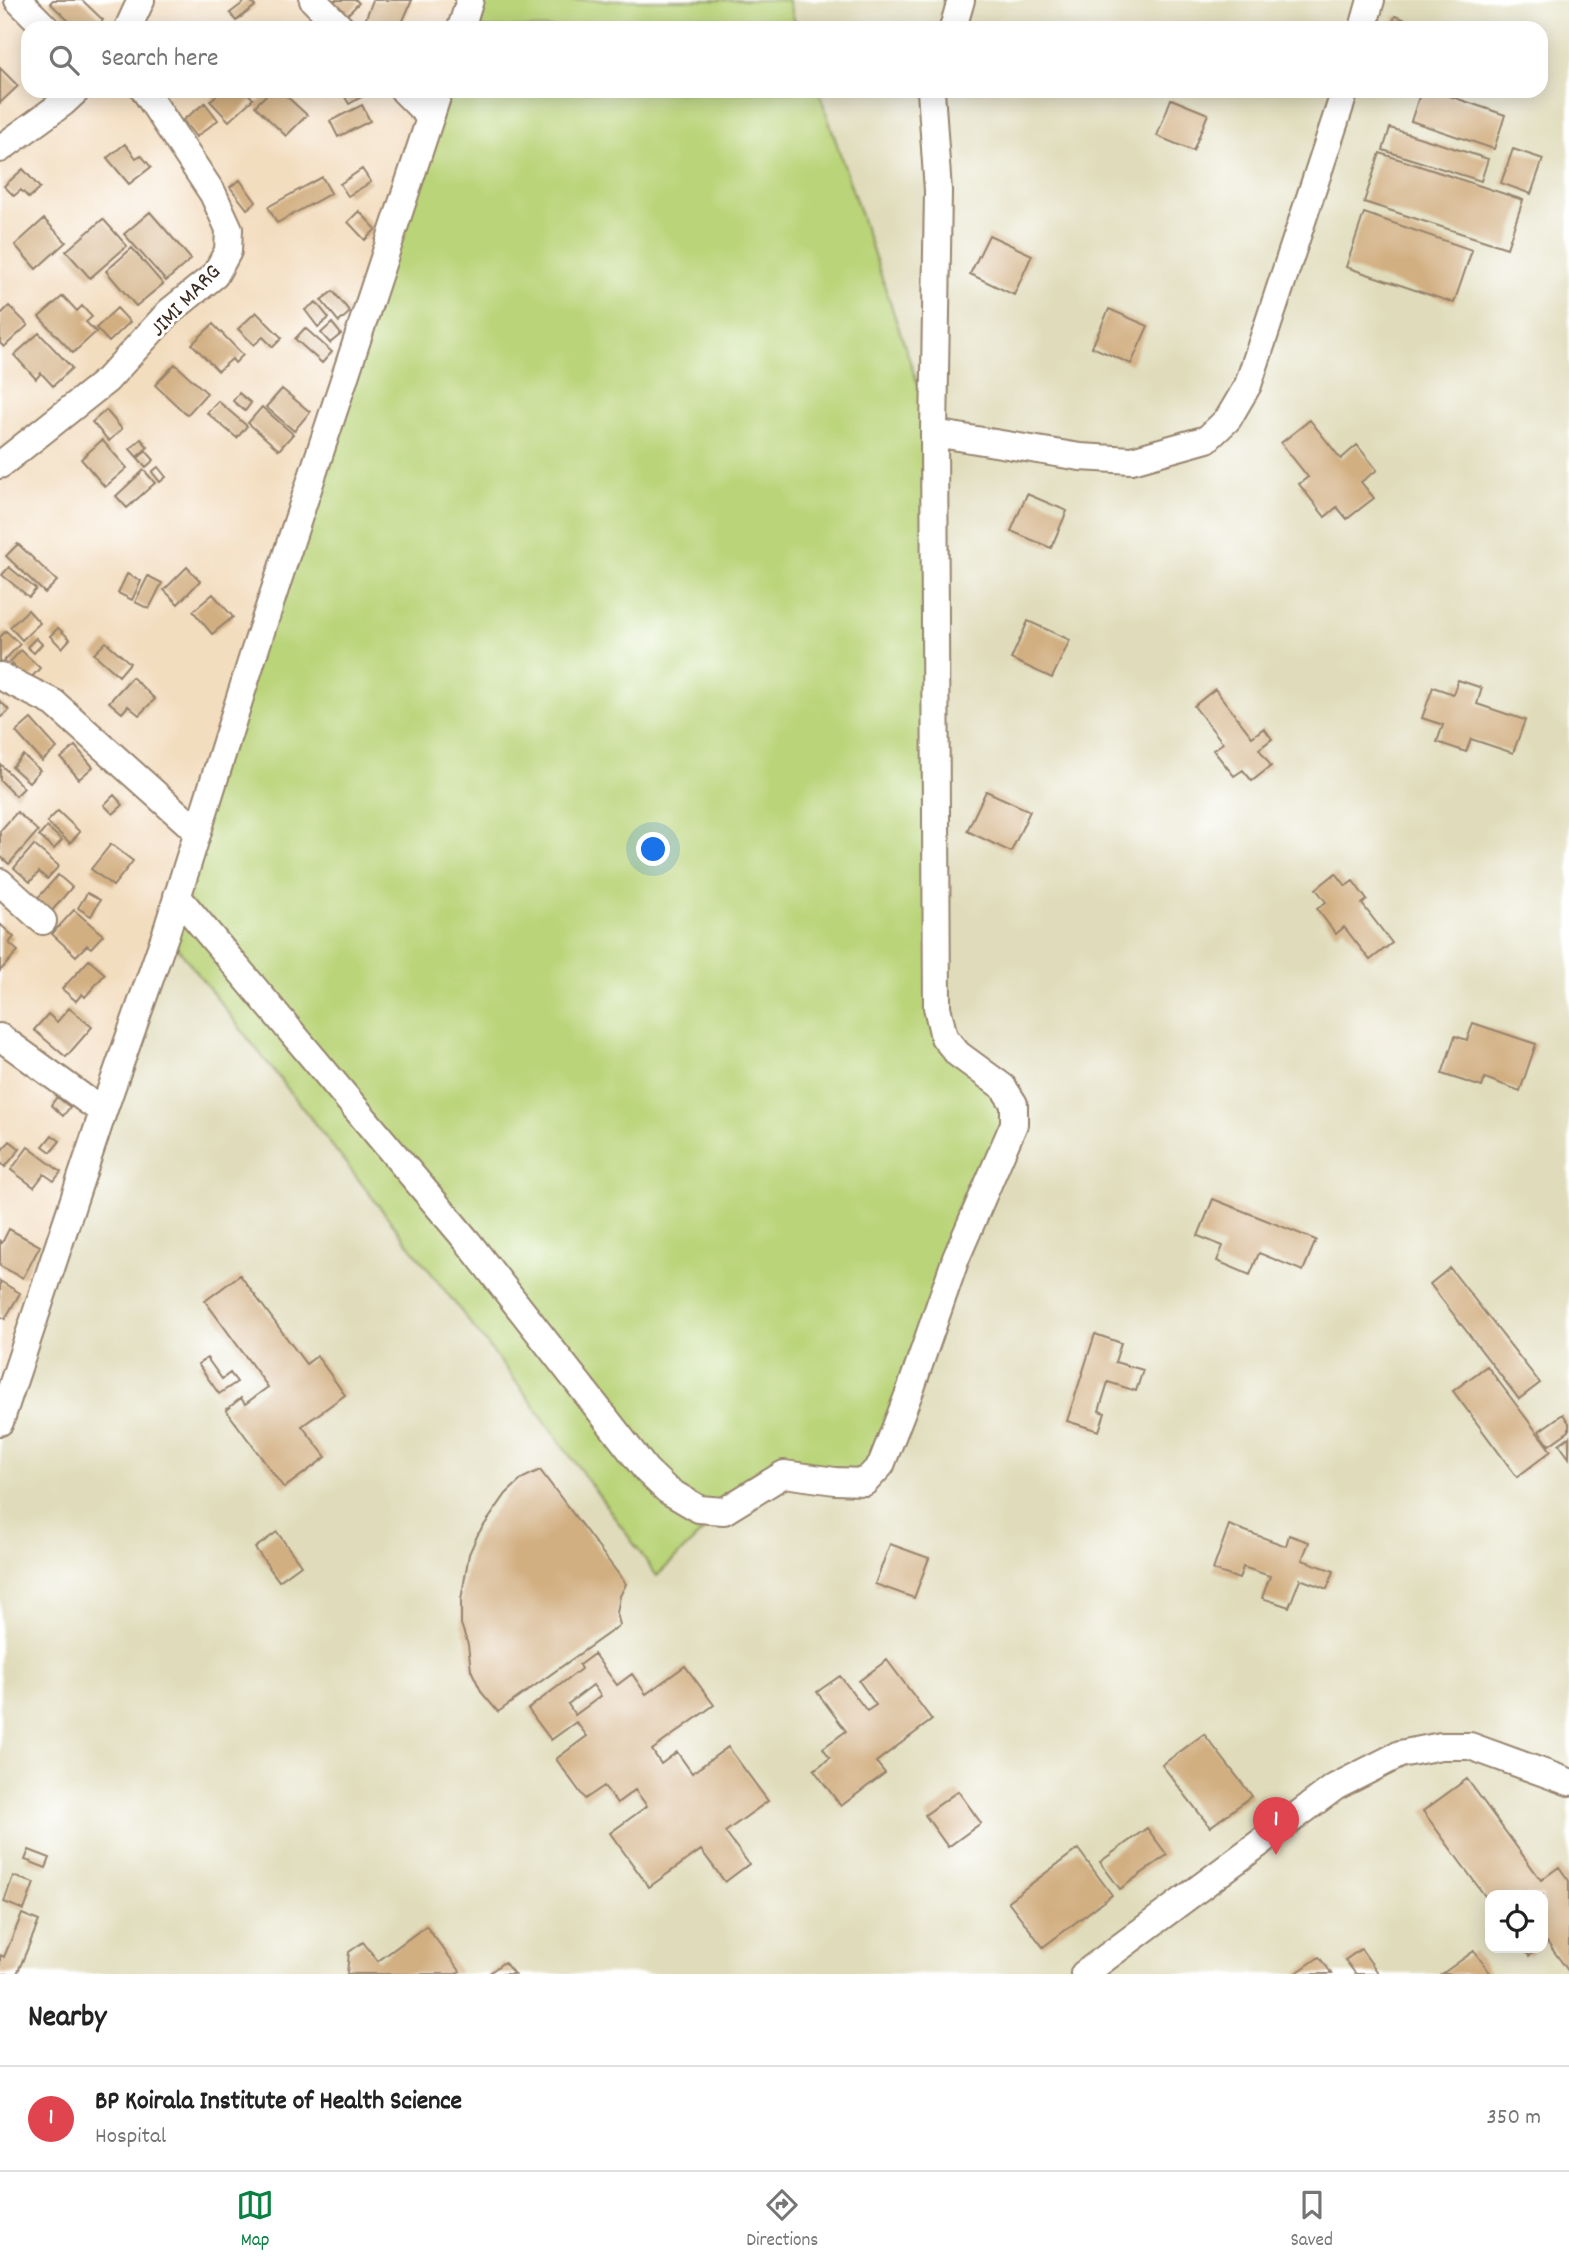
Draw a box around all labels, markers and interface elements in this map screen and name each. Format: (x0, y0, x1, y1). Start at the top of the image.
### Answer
search box (21, 21, 1548, 98)
icon: search (45, 41, 83, 79)
text: Search here (101, 41, 219, 78)
street label: JIMI MARG (143, 258, 230, 345)
your location (636, 832, 670, 866)
pin: 1 (1253, 1797, 1299, 1855)
map controls (1485, 1890, 1548, 1953)
button: locate (1485, 1890, 1548, 1953)
text: Nearby (28, 1998, 106, 2041)
text: BP Koirala Institute of Health Science (95, 2084, 462, 2121)
text: 1 (48, 2102, 54, 2135)
text: 350 m (1487, 2102, 1541, 2135)
text: Hospital (95, 2121, 166, 2154)
tab: Map (236, 2186, 274, 2255)
tab: Directions (746, 2186, 818, 2255)
tab: Saved (1290, 2186, 1333, 2255)

